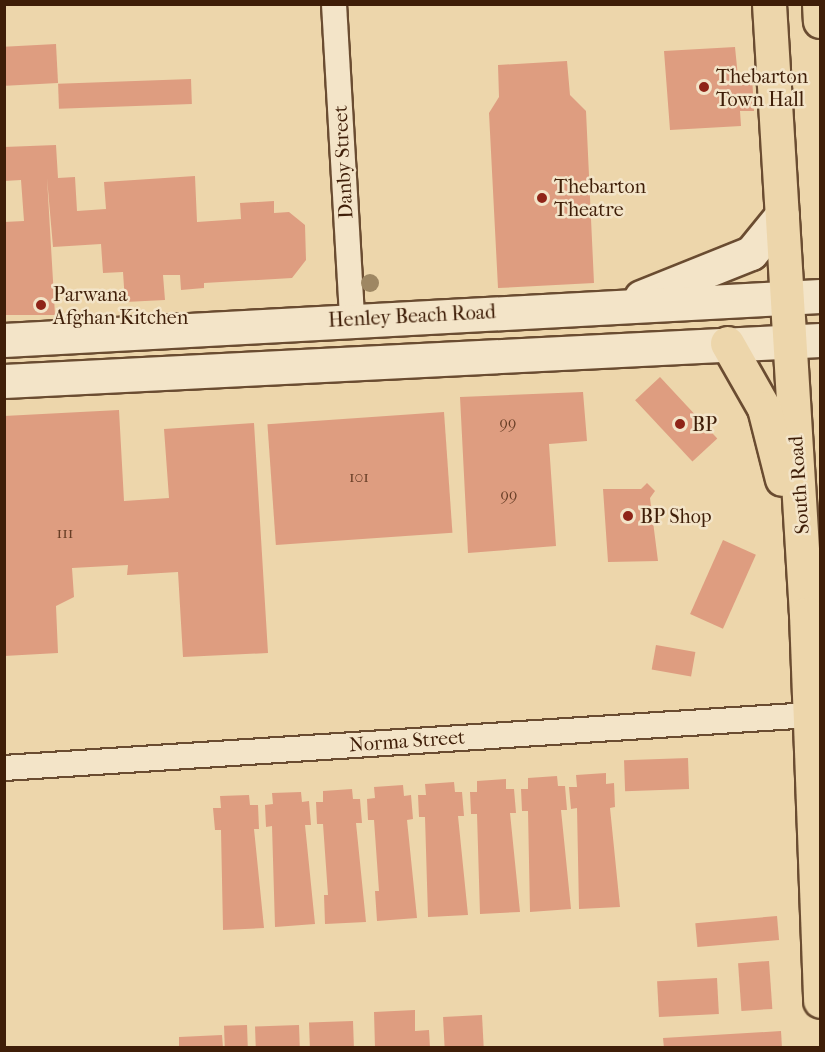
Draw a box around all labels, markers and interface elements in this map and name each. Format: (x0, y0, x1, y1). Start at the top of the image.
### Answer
place label: Thebarton Town Hall (716, 64, 808, 111)
marker: Thebarton Town Hall (697, 80, 711, 94)
street label: Danby Street (328, 105, 358, 219)
place label: Thebarton Theatre (554, 174, 646, 221)
marker: Thebarton Theatre (535, 191, 549, 205)
place label: Parwana Afghan Kitchen (53, 282, 188, 329)
marker: Parwana Afghan Kitchen (34, 298, 48, 312)
street label: Henley Beach Road (328, 300, 496, 332)
place label: BP (692, 412, 717, 436)
house number: 99 (500, 413, 516, 433)
marker: BP (673, 417, 687, 431)
street label: South Road (784, 435, 814, 535)
house number: 101 (349, 467, 369, 487)
house number: 99 (501, 485, 517, 505)
place label: BP Shop (640, 504, 712, 528)
marker: BP Shop (621, 509, 635, 523)
house number: 111 (56, 523, 74, 543)
street label: Norma Street (348, 725, 466, 757)

